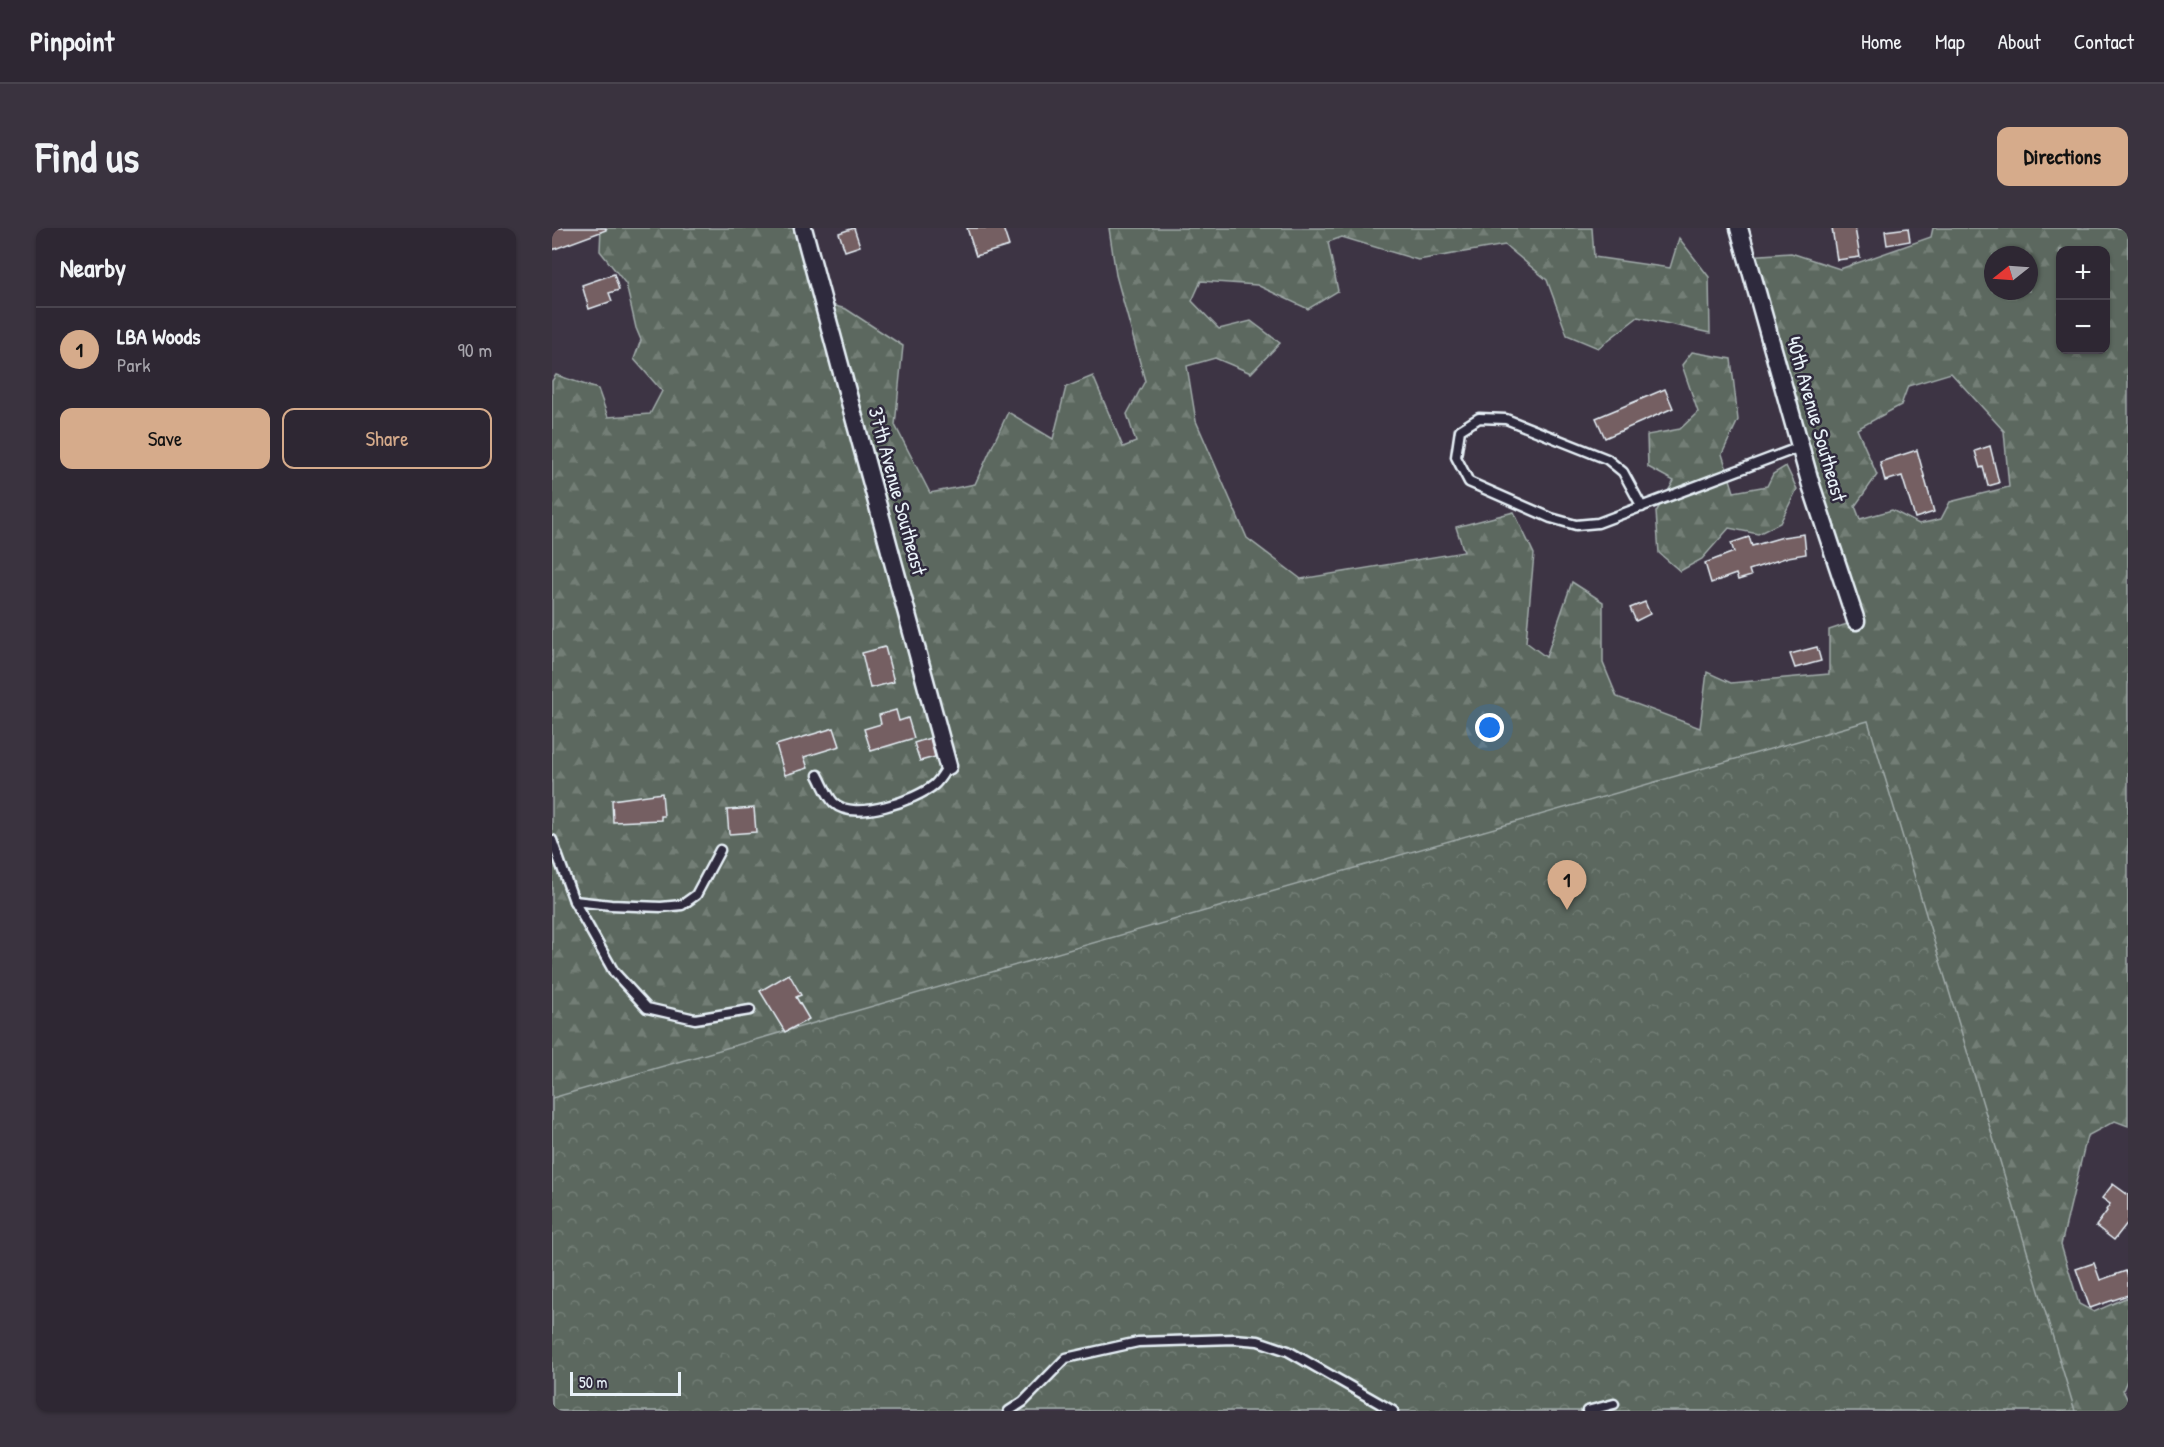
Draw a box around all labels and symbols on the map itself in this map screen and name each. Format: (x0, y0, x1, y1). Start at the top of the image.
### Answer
north arrow (1984, 246, 2038, 300)
street label: 40th Avenue Southeast (1780, 333, 1855, 506)
street label: 37th Avenue Southeast (862, 404, 935, 579)
your location (1475, 713, 1504, 742)
pin: 1 (1548, 860, 1586, 910)
scale bar (570, 1369, 681, 1396)

